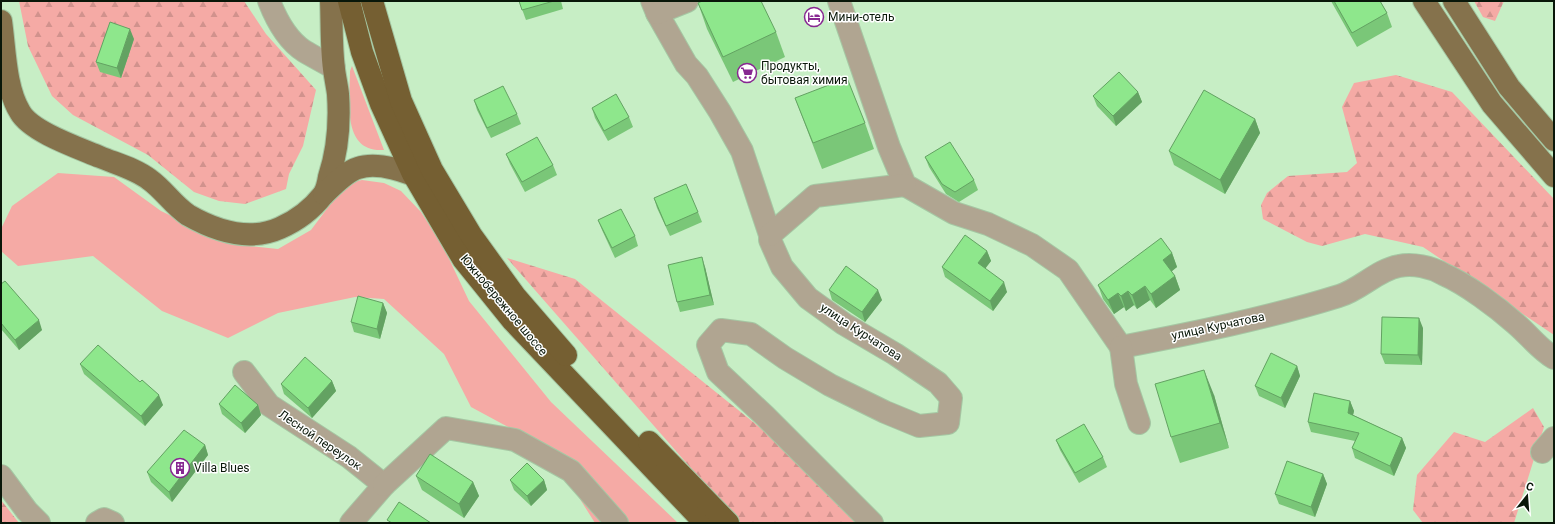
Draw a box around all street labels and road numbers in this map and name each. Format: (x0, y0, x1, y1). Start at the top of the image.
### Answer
street label: Южнобережное шоссе (458, 252, 550, 358)
street label: улица Курчатова (818, 300, 904, 364)
street label: улица Курчатова (1170, 309, 1266, 343)
street label: Лесной переулок (276, 407, 364, 473)

